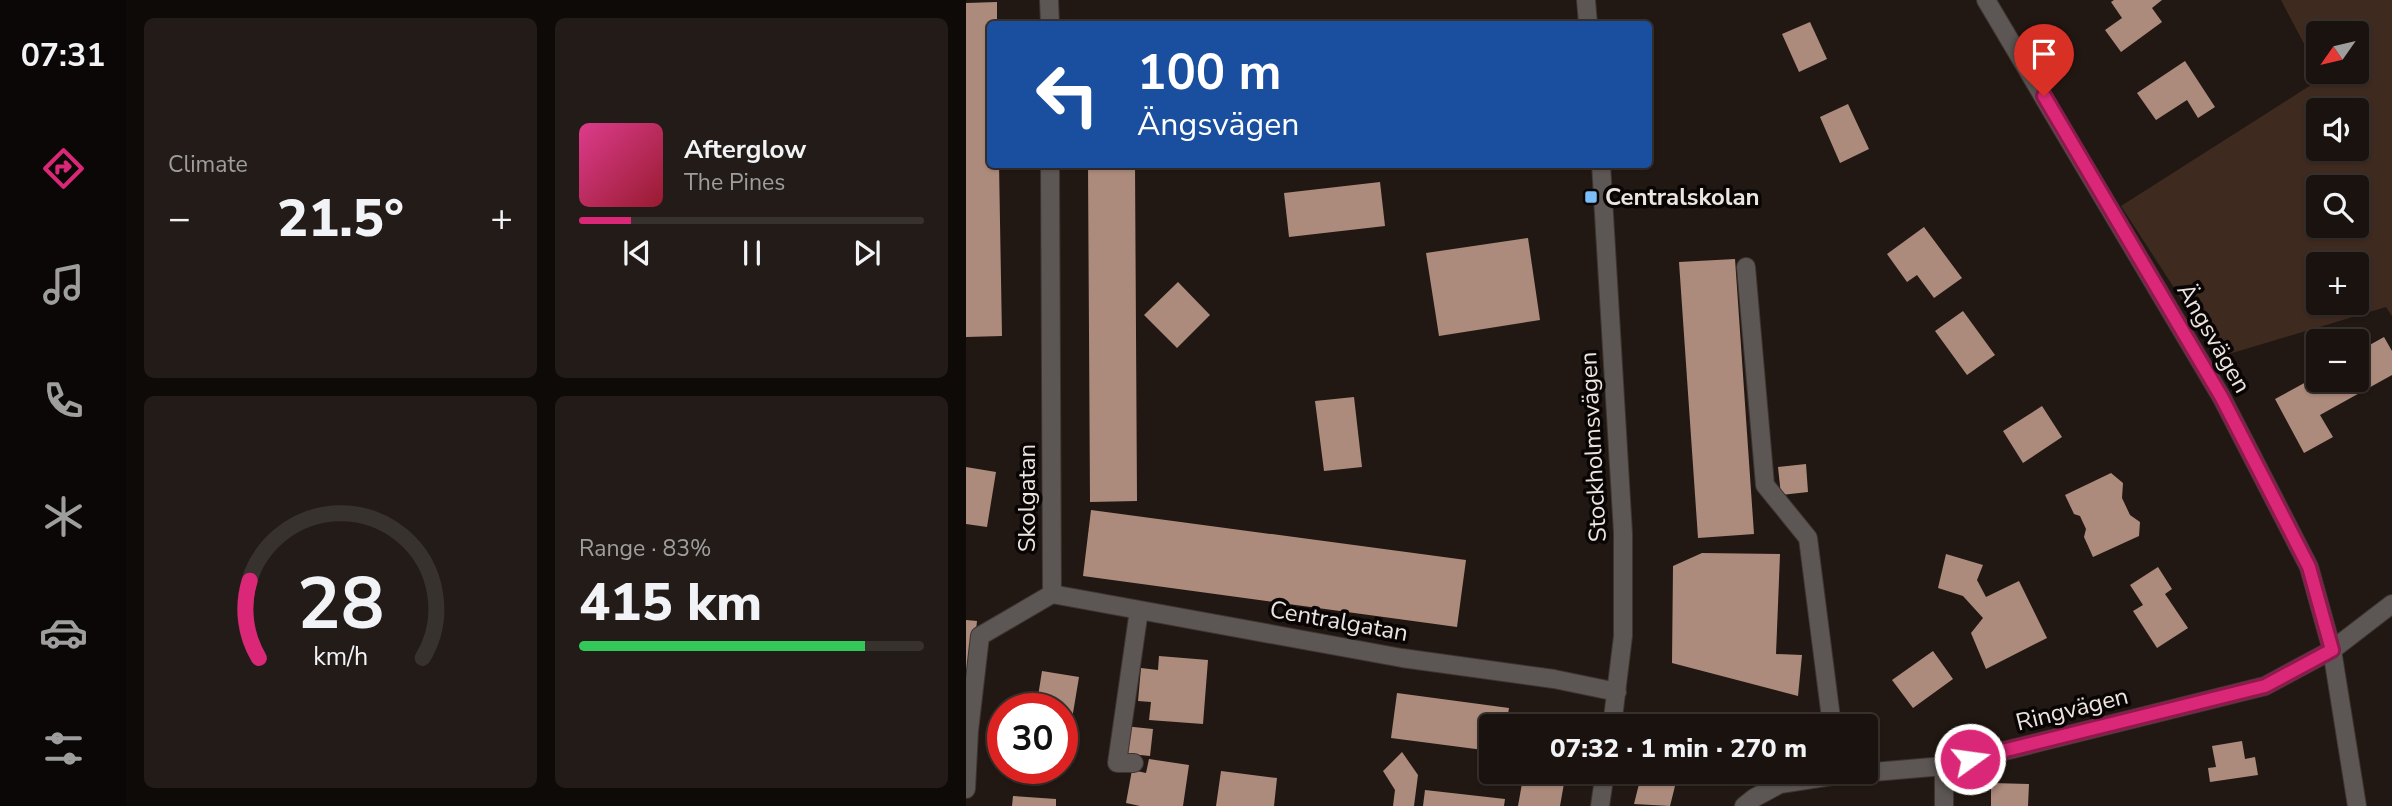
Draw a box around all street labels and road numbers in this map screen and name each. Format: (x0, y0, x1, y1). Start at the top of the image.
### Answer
street label: Ängsvägen (2170, 277, 2258, 399)
street label: Stockholmsvägen (1572, 351, 1614, 543)
street label: Skolgatan (1011, 444, 1043, 552)
street label: Centralgatan (1267, 593, 1411, 649)
street label: Ringvägen (2013, 680, 2131, 738)

